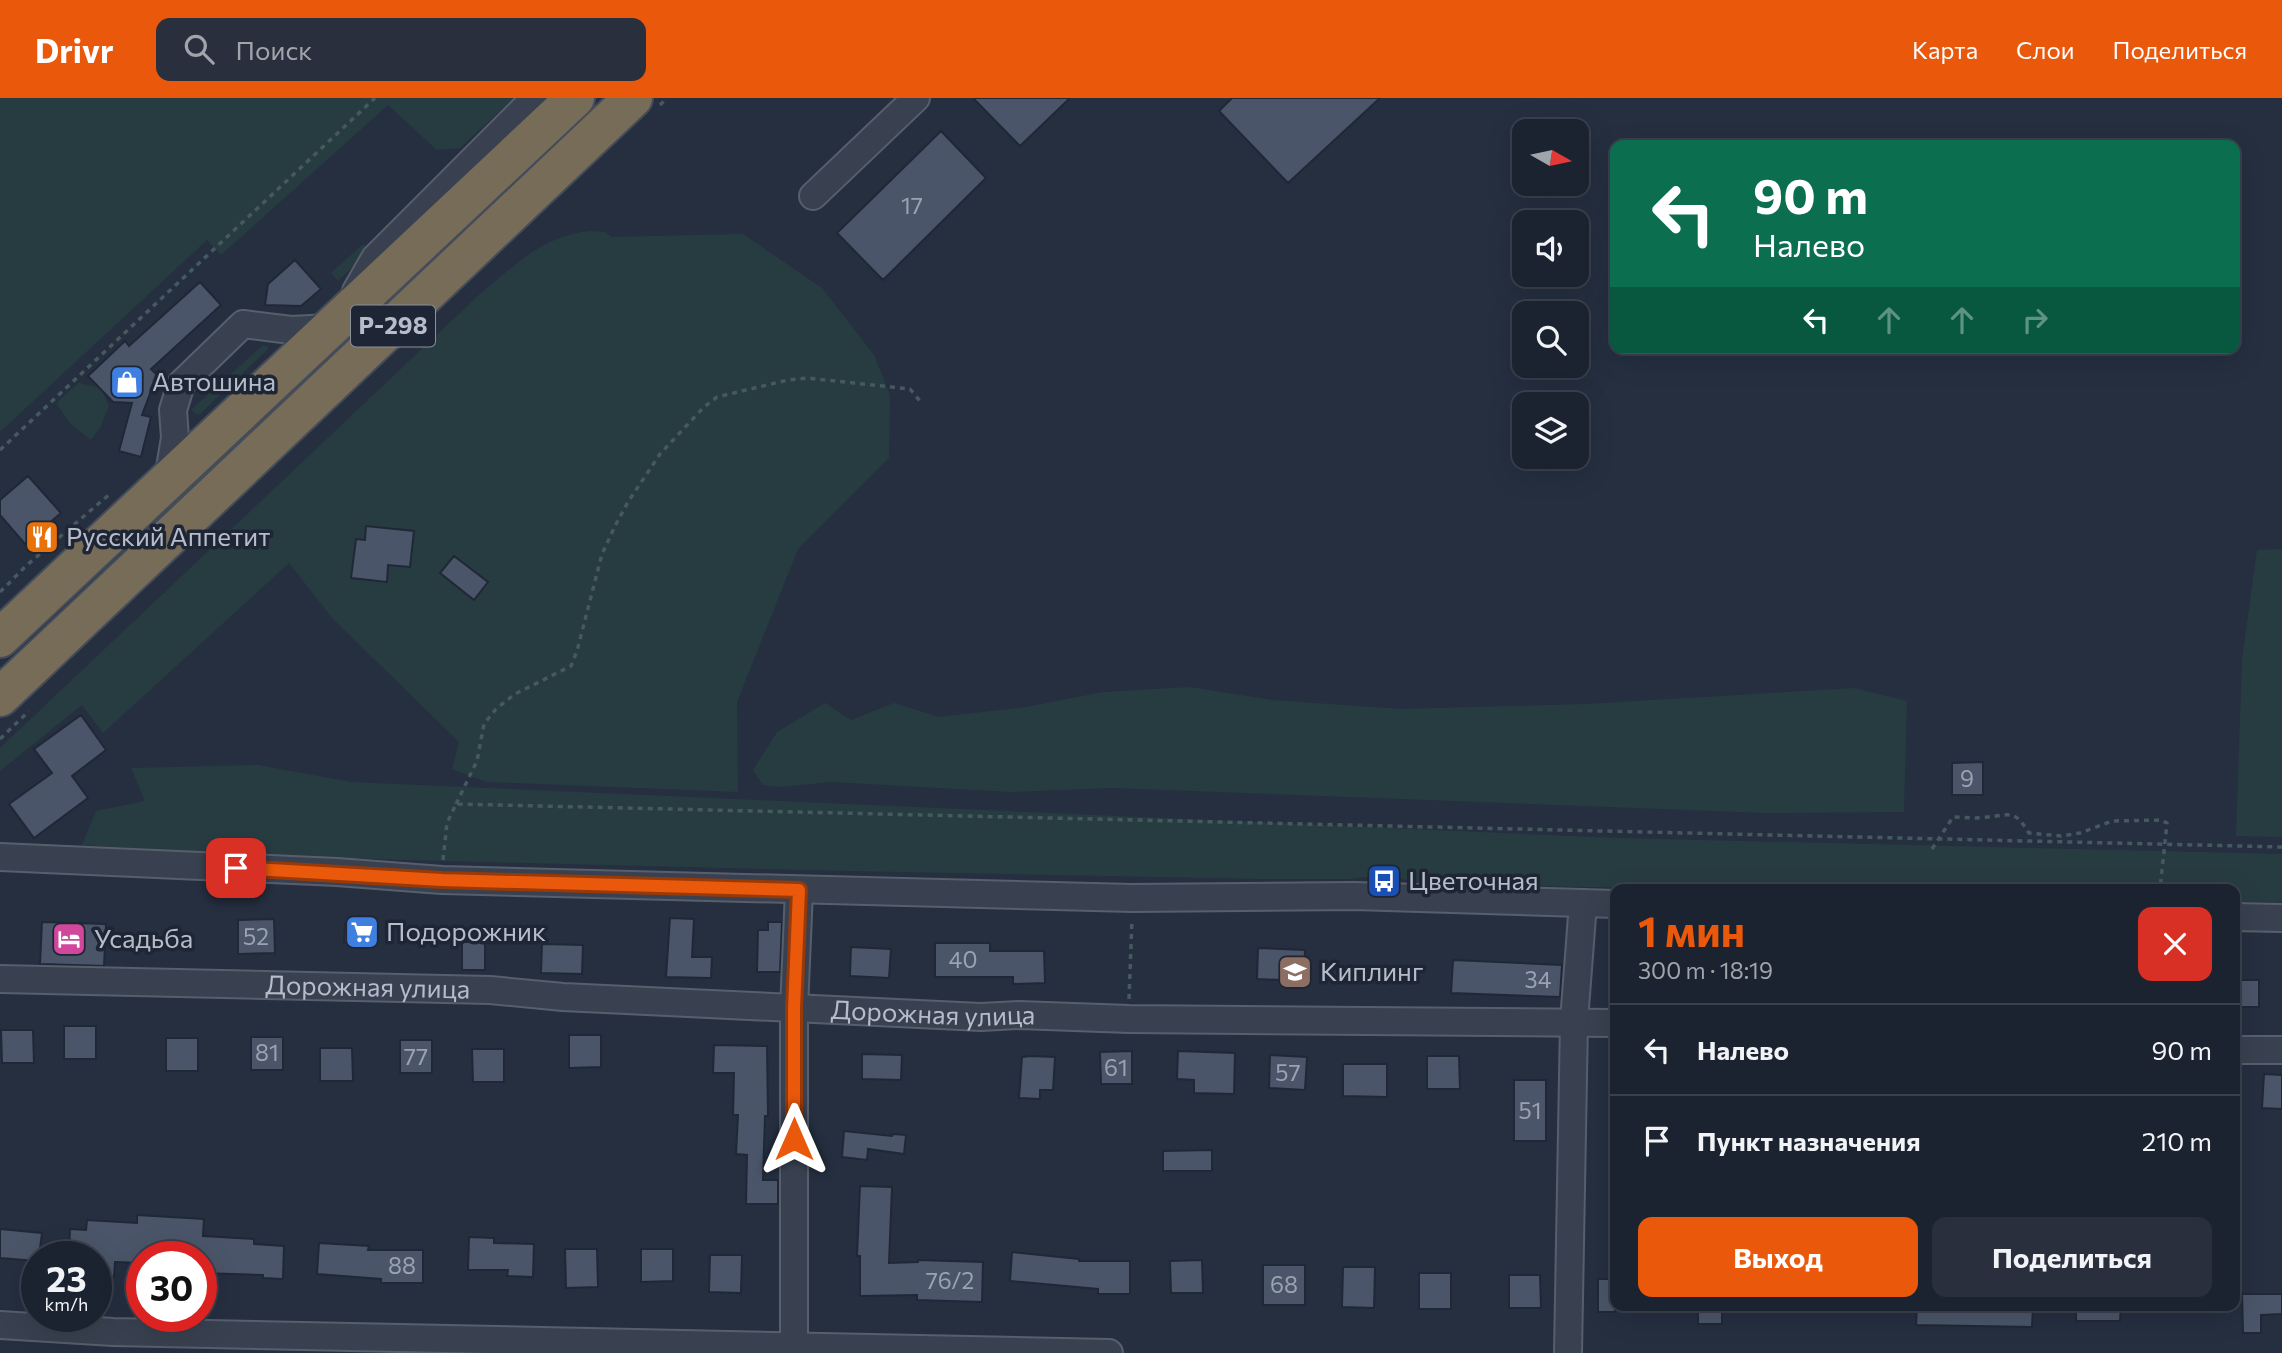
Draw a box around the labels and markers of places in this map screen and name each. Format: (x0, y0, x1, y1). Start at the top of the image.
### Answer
shop icon: Автошина (108, 363, 146, 401)
place label: Автошина (152, 365, 276, 396)
restaurant icon: Русский Аппетит (23, 518, 61, 556)
place label: Русский Аппетит (66, 520, 270, 551)
pin (206, 838, 266, 898)
bus stop icon: Цветочная (1365, 862, 1403, 900)
place label: Цветочная (1408, 864, 1539, 895)
supermarket icon: Подорожник (343, 913, 381, 951)
place label: Подорожник (386, 915, 546, 946)
hotel icon: Усадьба (50, 920, 88, 958)
place label: Усадьба (94, 922, 193, 953)
school or university icon: Киплинг (1276, 953, 1314, 991)
place label: Киплинг (1320, 955, 1423, 986)

